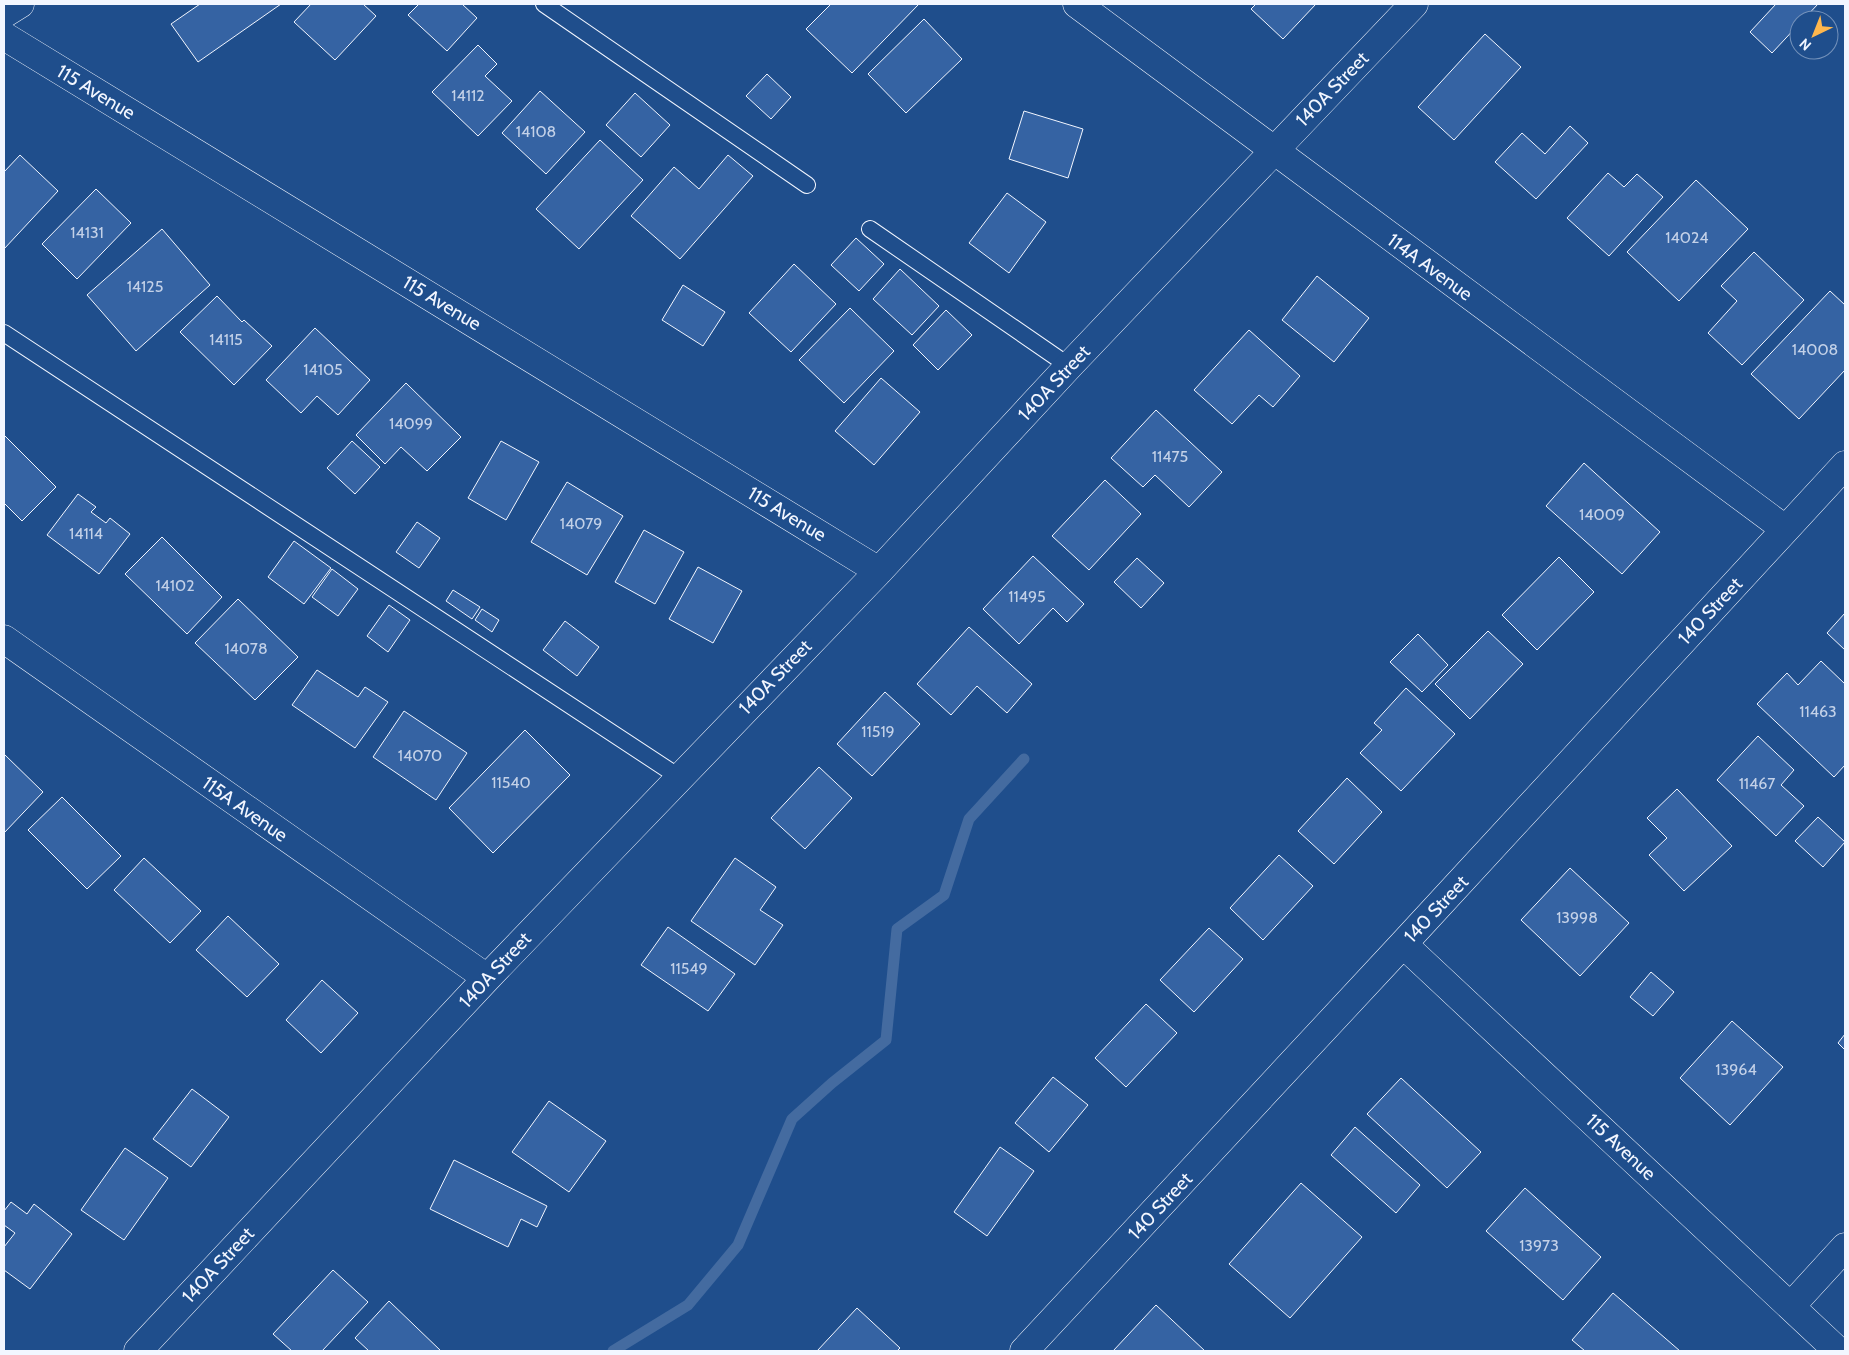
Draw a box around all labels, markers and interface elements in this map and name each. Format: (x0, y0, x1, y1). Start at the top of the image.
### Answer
north arrow (1789, 10, 1839, 60)
text: N (1795, 35, 1815, 54)
street label: 140A Street (1291, 46, 1374, 131)
street label: 115 Avenue (53, 60, 140, 124)
house number: 14112 (451, 86, 485, 105)
house number: 14108 (516, 122, 556, 141)
house number: 14131 (70, 223, 104, 242)
street label: 114A Avenue (1383, 228, 1477, 306)
house number: 14024 (1665, 228, 1709, 247)
street label: 115 Avenue (399, 271, 486, 335)
house number: 14125 (127, 277, 163, 296)
house number: 14115 (209, 330, 243, 349)
street label: 140A Street (1013, 340, 1095, 426)
house number: 14008 (1792, 340, 1838, 359)
house number: 14105 (303, 360, 343, 379)
house number: 14099 (389, 414, 433, 433)
house number: 11475 (1152, 447, 1188, 466)
street label: 115 Avenue (744, 482, 831, 546)
house number: 14009 (1579, 505, 1625, 524)
house number: 14079 (560, 514, 602, 533)
house number: 14114 (69, 524, 103, 543)
street label: 140 Street (1673, 572, 1747, 649)
house number: 14102 (155, 576, 195, 595)
house number: 11495 (1008, 587, 1046, 606)
street label: 140A Street (734, 634, 817, 719)
house number: 14078 (224, 639, 268, 658)
house number: 11463 (1799, 702, 1837, 721)
house number: 11519 (861, 722, 895, 741)
house number: 14070 (398, 746, 442, 765)
street label: 115A Avenue (198, 771, 292, 847)
house number: 11540 (491, 773, 531, 792)
house number: 11467 (1739, 774, 1775, 793)
street label: 140 Street (1399, 870, 1473, 947)
house number: 13998 (1556, 908, 1598, 927)
street label: 140A Street (454, 927, 536, 1013)
house number: 11549 (670, 959, 708, 978)
house number: 13964 (1715, 1060, 1757, 1079)
street label: 115 Avenue (1581, 1109, 1661, 1185)
street label: 140 Street (1123, 1167, 1197, 1244)
street label: 140A Street (177, 1222, 259, 1308)
house number: 13973 (1519, 1236, 1559, 1255)

